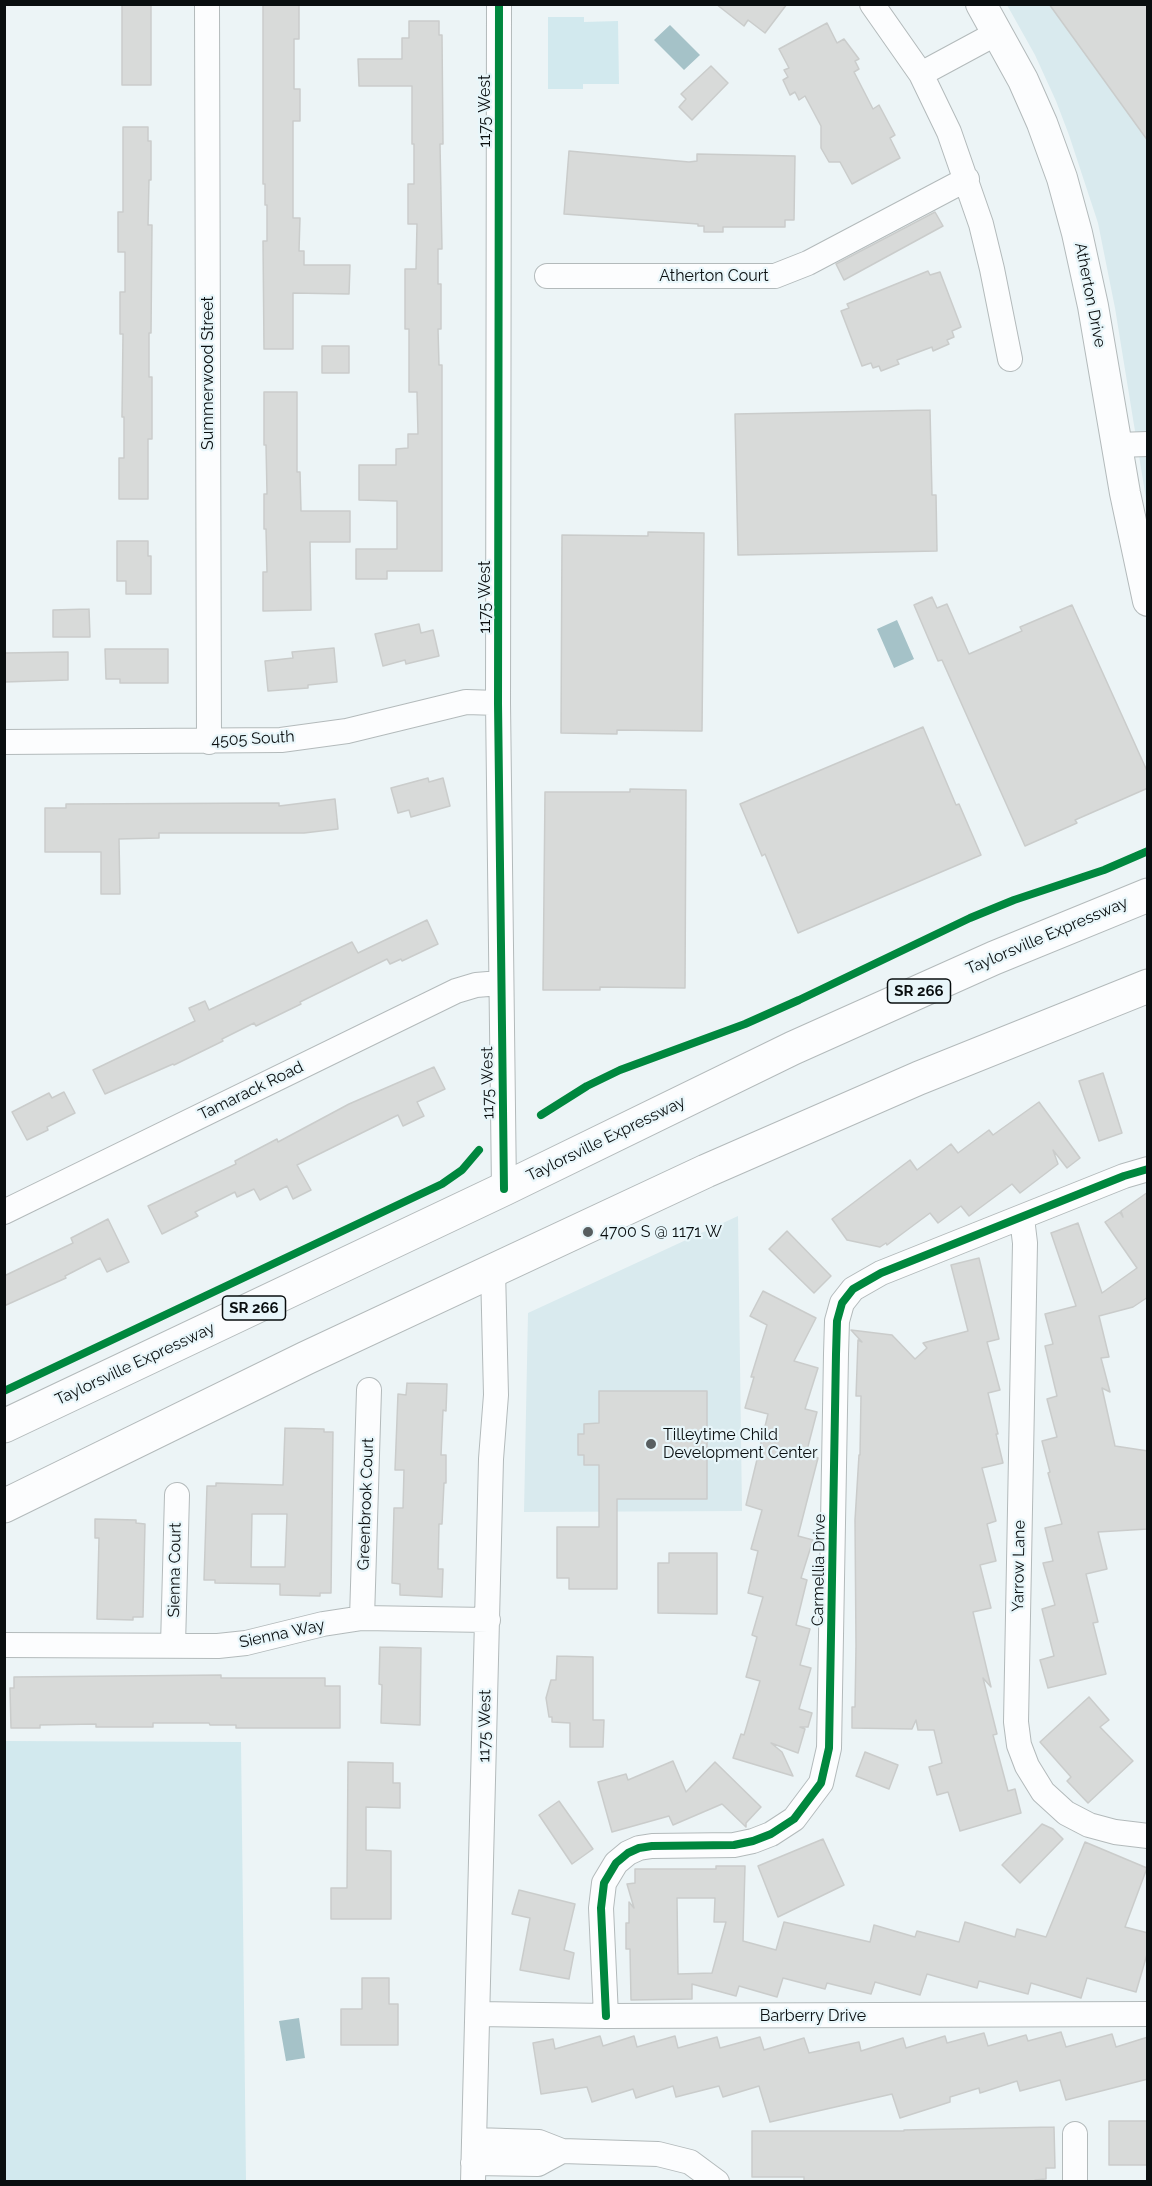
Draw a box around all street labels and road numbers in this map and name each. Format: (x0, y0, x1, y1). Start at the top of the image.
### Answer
street label: 1175 West (475, 75, 495, 147)
street label: Atherton Drive (1070, 241, 1110, 349)
street label: Atherton Court (659, 266, 769, 286)
street label: Summerwood Street (198, 296, 218, 450)
street label: 1175 West (475, 561, 495, 633)
street label: 4505 South (211, 727, 295, 751)
street label: Taylorsville Expressway (963, 893, 1131, 979)
road number: SR 266 (888, 979, 950, 1003)
street label: 1175 West (478, 1046, 498, 1120)
street label: Tamarack Road (195, 1057, 307, 1125)
street label: Taylorsville Expressway (524, 1092, 688, 1186)
road number: SR 266 (222, 1296, 286, 1320)
street label: Taylorsville Expressway (52, 1319, 218, 1409)
street label: Greenbrook Court (354, 1437, 378, 1571)
street label: Carmellia Drive (808, 1514, 830, 1626)
street label: Yarrow Lane (1009, 1520, 1029, 1612)
street label: Sienna Court (165, 1522, 185, 1618)
street label: Sienna Way (237, 1616, 327, 1652)
street label: 1175 West (475, 1689, 495, 1763)
street label: Barberry Drive (760, 2006, 866, 2026)

